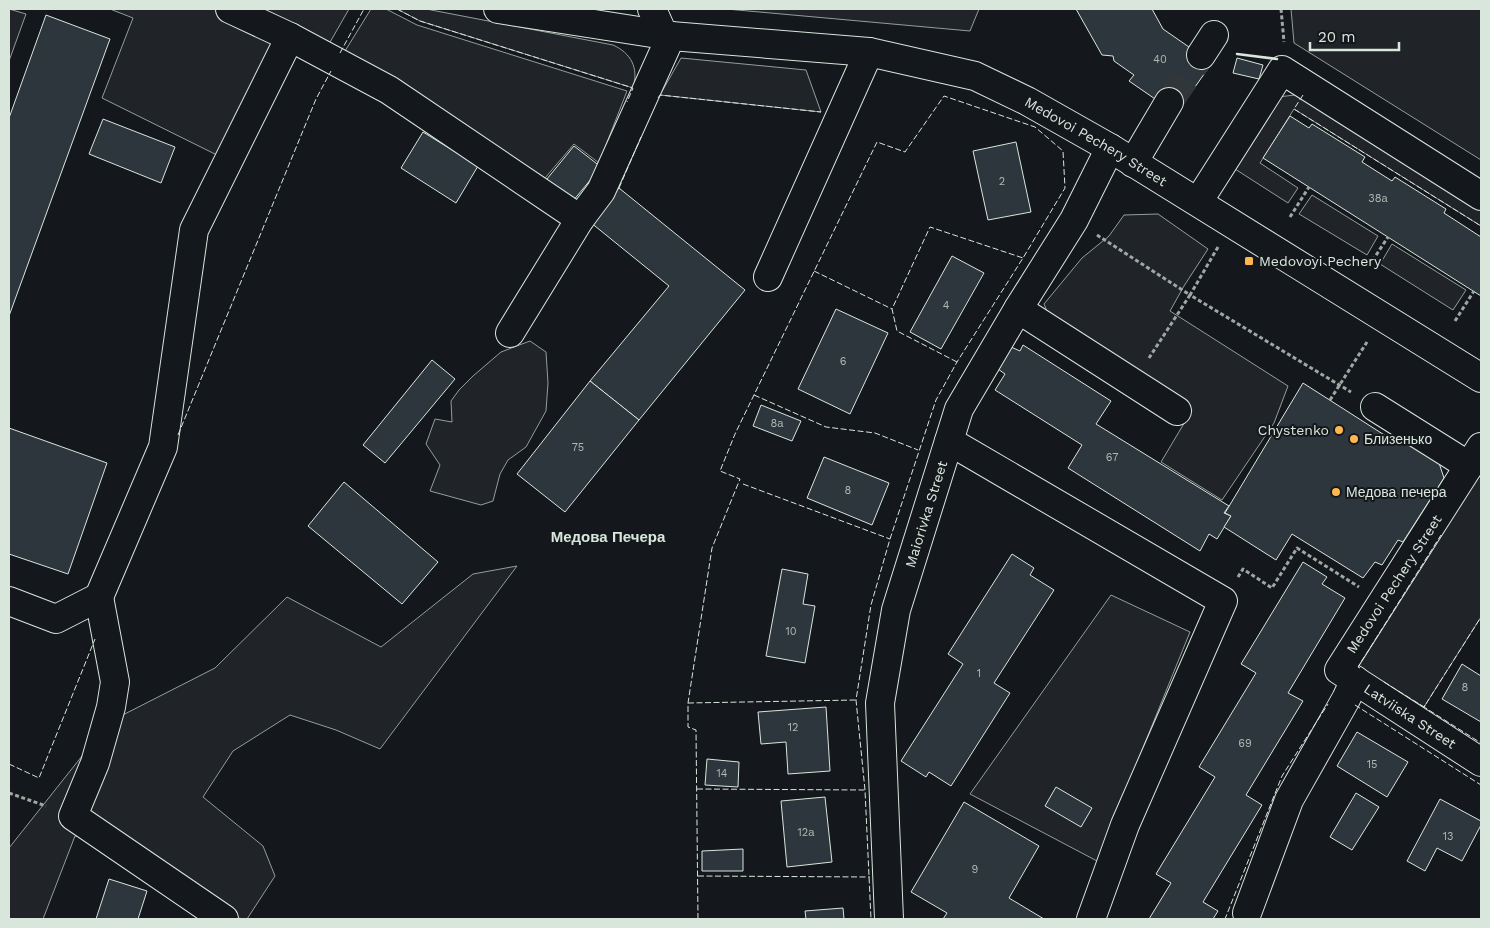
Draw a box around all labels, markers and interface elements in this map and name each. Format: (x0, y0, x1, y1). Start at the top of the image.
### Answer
scale bar (1310, 20, 1399, 52)
text: 20 m (1318, 28, 1356, 46)
house number: 40 (1153, 53, 1167, 66)
street label: Medovoi Pechery Street (1022, 93, 1170, 189)
house number: 2 (999, 175, 1005, 188)
house number: 38а (1368, 192, 1389, 205)
place label: Medovoyi Pechery (1259, 253, 1382, 269)
marker: Medovoyi Pechery (1243, 255, 1255, 267)
house number: 4 (943, 299, 950, 312)
house number: 6 (840, 355, 847, 368)
house number: 8а (771, 417, 784, 430)
place label: Chystenko (1258, 422, 1329, 438)
marker: Chystenko (1333, 424, 1345, 436)
place label: Близенько (1364, 431, 1432, 447)
marker: Близенько (1348, 433, 1360, 445)
house number: 75 (572, 441, 584, 454)
house number: 67 (1106, 451, 1118, 464)
street label: Maiorivka Street (902, 459, 950, 570)
house number: 8 (845, 484, 852, 497)
place label: Медова печера (1346, 484, 1447, 500)
marker: Медова печера (1330, 486, 1342, 498)
street label: Medovoi Pechery Street (1343, 512, 1445, 656)
district label: Медова Печера (551, 528, 666, 546)
house number: 10 (785, 625, 797, 638)
house number: 1 (977, 667, 981, 680)
street label: Latviiska Street (1361, 680, 1459, 752)
house number: 8 (1462, 681, 1469, 694)
house number: 12 (788, 721, 798, 734)
house number: 69 (1238, 737, 1252, 750)
house number: 15 (1367, 758, 1377, 771)
house number: 14 (716, 767, 728, 780)
house number: 12а (798, 826, 815, 839)
house number: 13 (1443, 830, 1453, 843)
house number: 9 (972, 863, 979, 876)

